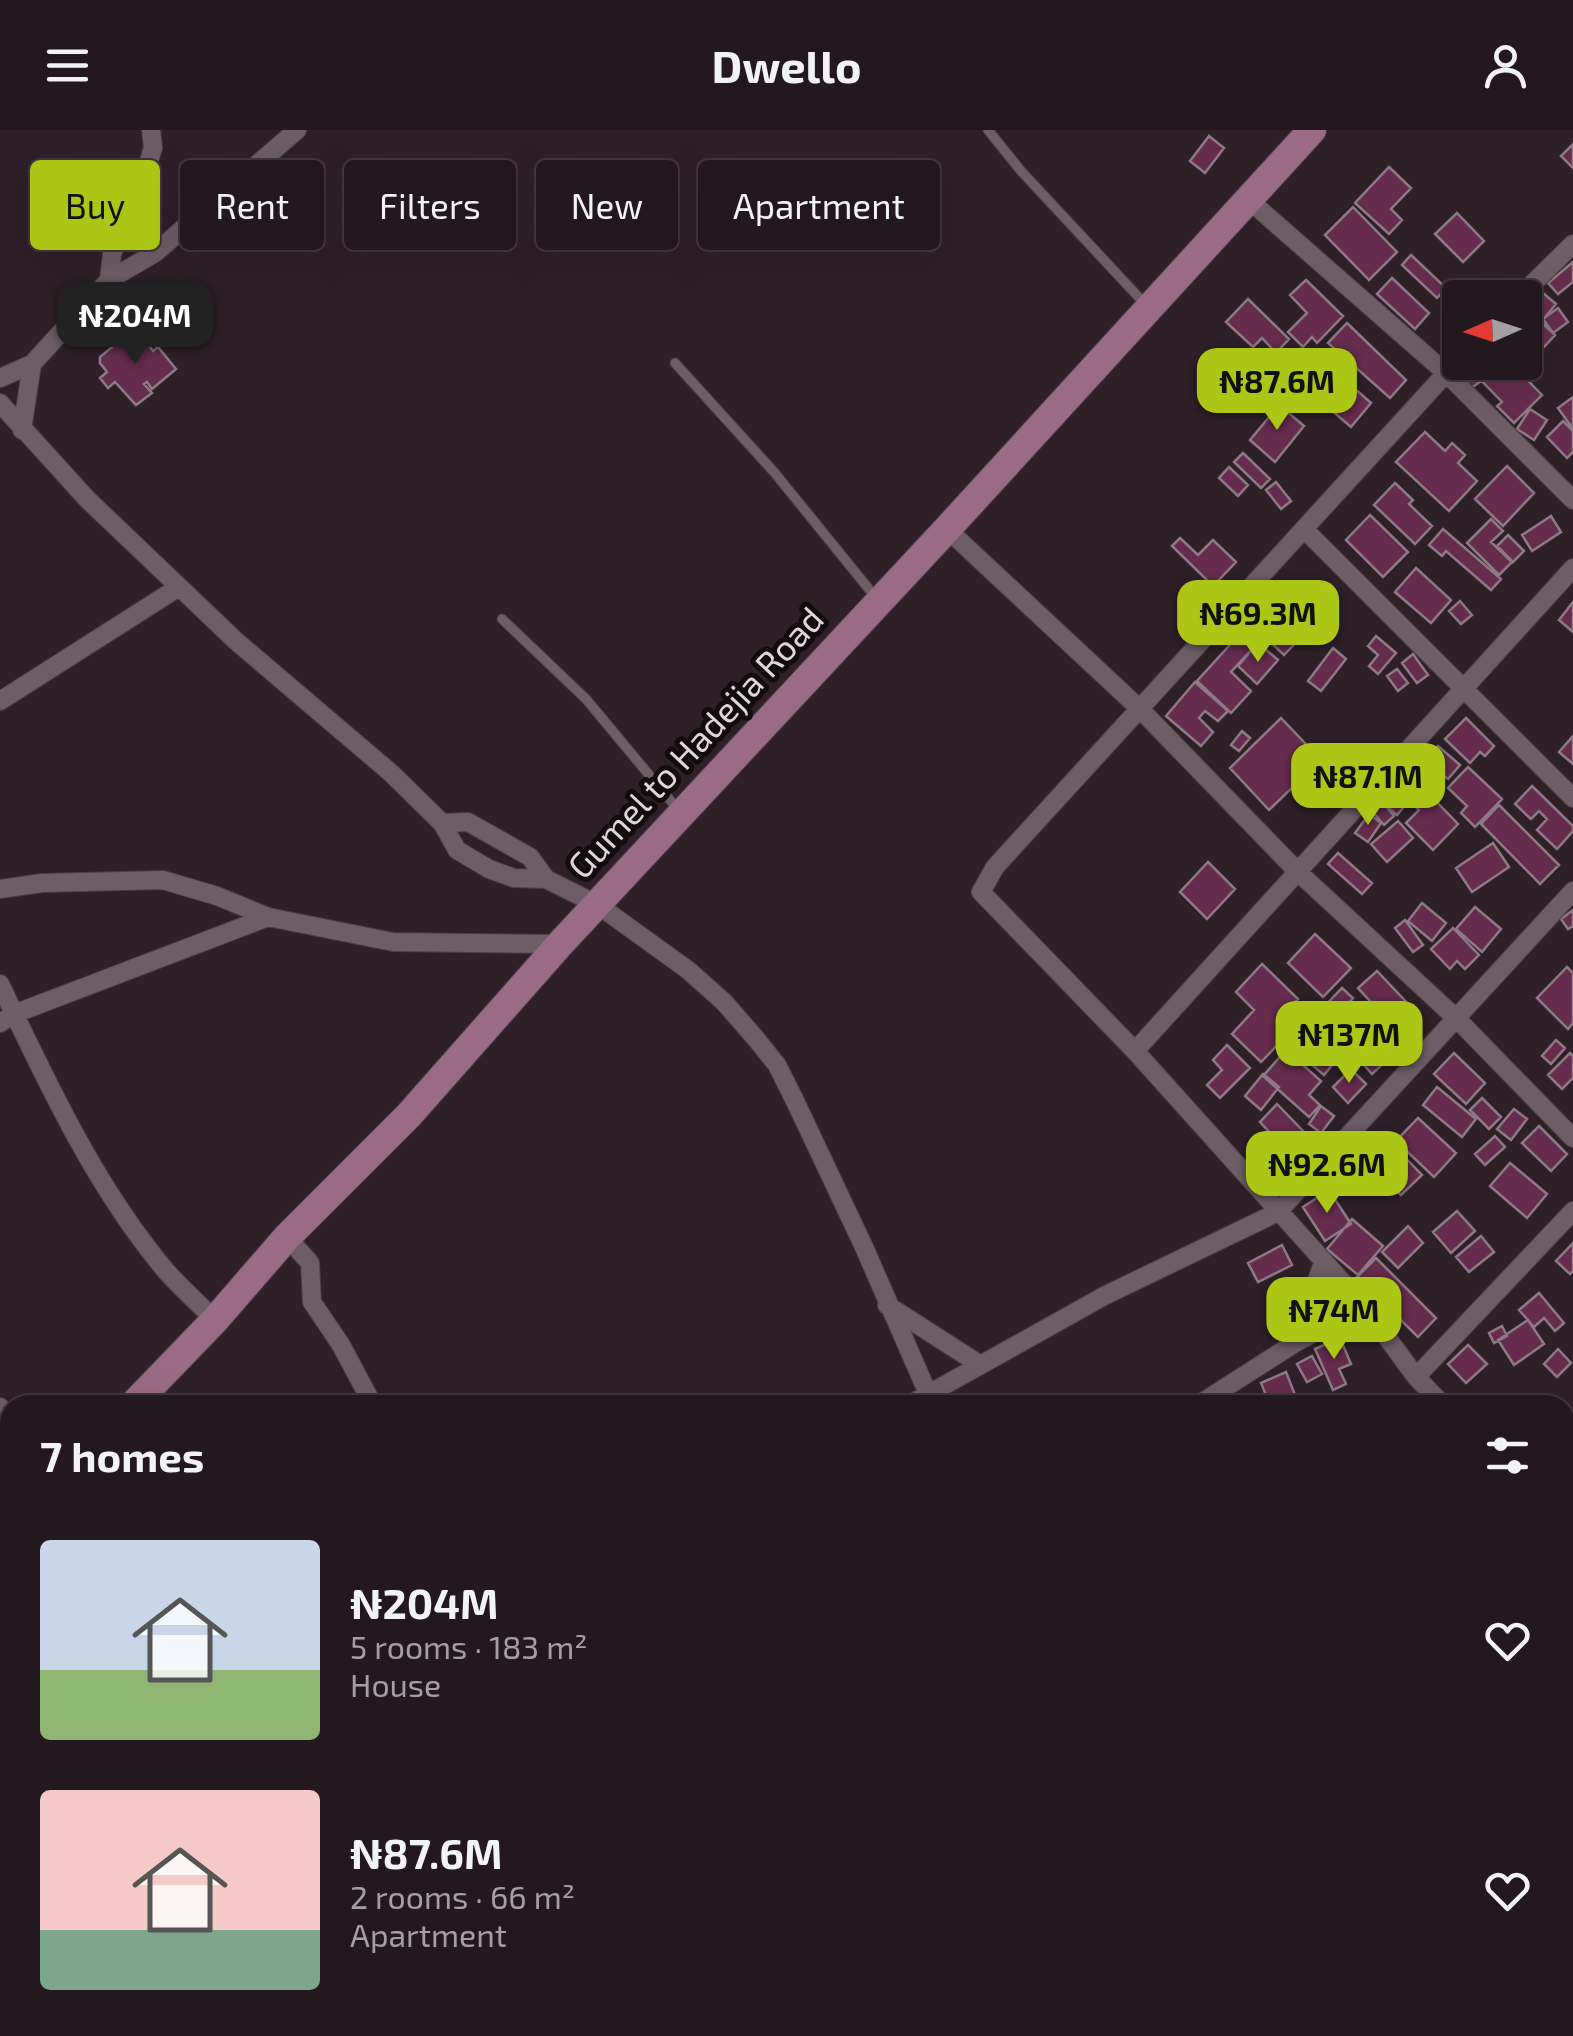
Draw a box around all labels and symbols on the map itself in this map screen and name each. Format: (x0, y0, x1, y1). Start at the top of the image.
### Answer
north arrow (1442, 280, 1542, 380)
pin: ₦204M (65, 282, 205, 367)
pin: ₦87.6M (1196, 348, 1358, 433)
pin: ₦69.3M (1177, 580, 1339, 665)
street label: Gumel to Hadejia Road (558, 597, 831, 886)
pin: ₦87.1M (1287, 743, 1449, 828)
pin: ₦137M (1279, 1001, 1419, 1086)
pin: ₦92.6M (1246, 1131, 1408, 1216)
pin: ₦74M (1275, 1277, 1393, 1362)

